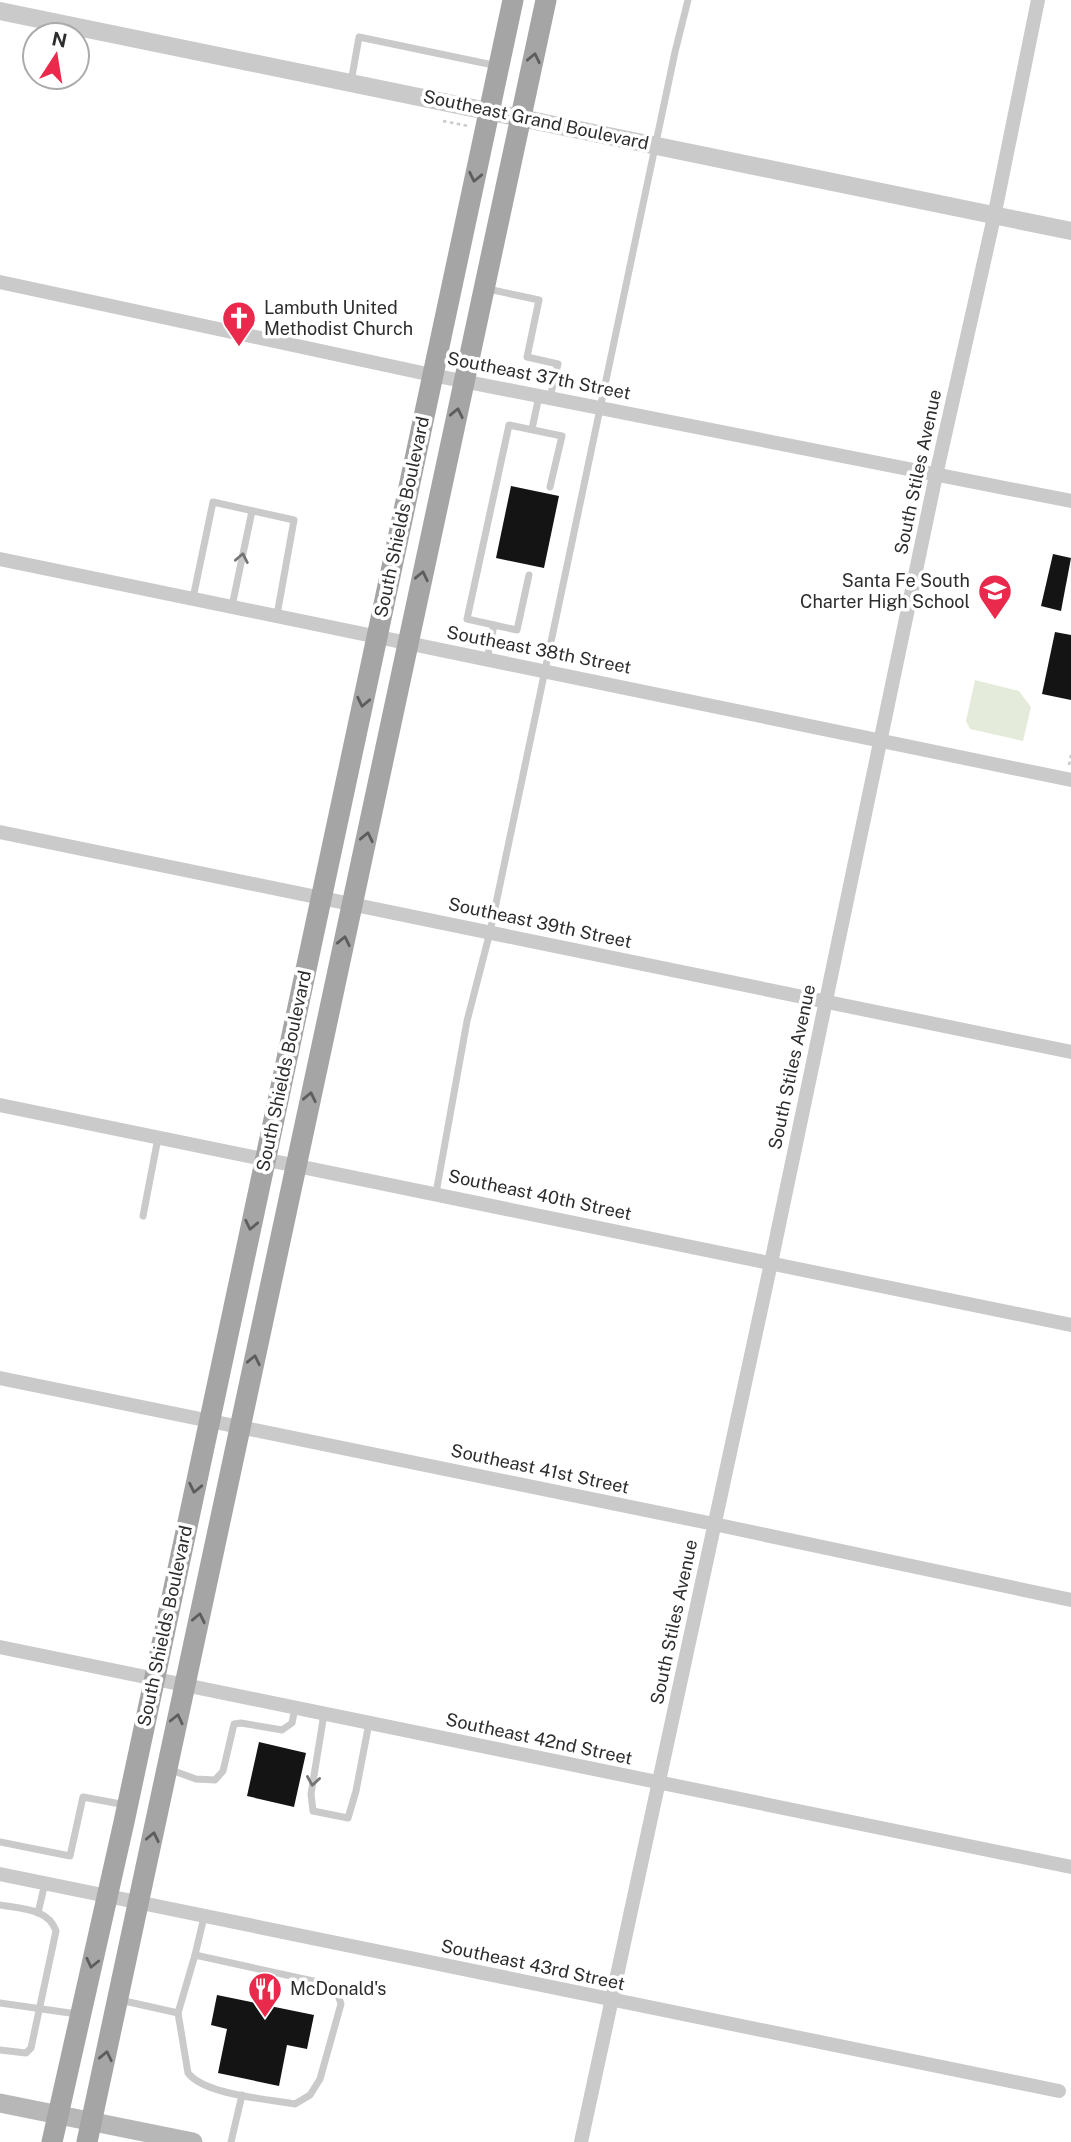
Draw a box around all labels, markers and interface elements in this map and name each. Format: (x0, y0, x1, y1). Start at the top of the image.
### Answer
north arrow (21, 21, 91, 91)
text: N (50, 27, 69, 52)
one-way arrow (525, 52, 540, 64)
street label: Southeast Grand Boulevard (421, 85, 651, 154)
one-way arrow (469, 171, 483, 183)
place label: Lambuth United Methodist Church (264, 297, 413, 339)
church icon: Lambuth United Methodist Church (220, 299, 258, 348)
street label: Southeast 37th Street (446, 347, 633, 404)
street label: South Stiles Avenue (890, 388, 945, 556)
one-way arrow (449, 407, 464, 419)
street label: South Shields Boulevard (370, 414, 433, 619)
one-way arrow (234, 552, 249, 564)
one-way arrow (414, 570, 429, 582)
place label: Santa Fe South Charter High School (800, 570, 970, 612)
school or university icon: Santa Fe South Charter High School (976, 572, 1014, 621)
street label: Southeast 38th Street (445, 621, 633, 678)
one-way arrow (356, 696, 371, 708)
one-way arrow (358, 831, 373, 843)
street label: Southeast 39th Street (446, 893, 634, 952)
one-way arrow (336, 935, 350, 947)
street label: South Shields Boulevard (252, 968, 315, 1173)
street label: South Stiles Avenue (764, 983, 819, 1151)
one-way arrow (302, 1091, 317, 1103)
street label: Southeast 40th Street (447, 1165, 634, 1224)
one-way arrow (244, 1219, 259, 1231)
one-way arrow (246, 1354, 261, 1366)
street label: Southeast 41st Street (449, 1439, 631, 1498)
one-way arrow (188, 1482, 203, 1494)
street label: South Shields Boulevard (133, 1523, 196, 1728)
street label: South Stiles Avenue (646, 1538, 701, 1706)
one-way arrow (191, 1612, 206, 1624)
street label: Southeast 42nd Street (444, 1708, 634, 1769)
one-way arrow (169, 1713, 184, 1725)
one-way arrow (306, 1775, 321, 1787)
one-way arrow (144, 1831, 159, 1843)
street label: Southeast 43rd Street (439, 1935, 627, 1994)
one-way arrow (86, 1957, 101, 1969)
restaurant icon: McDonald's (246, 1970, 284, 2019)
place label: McDonald's (290, 1978, 386, 1999)
one-way arrow (97, 2050, 112, 2062)

